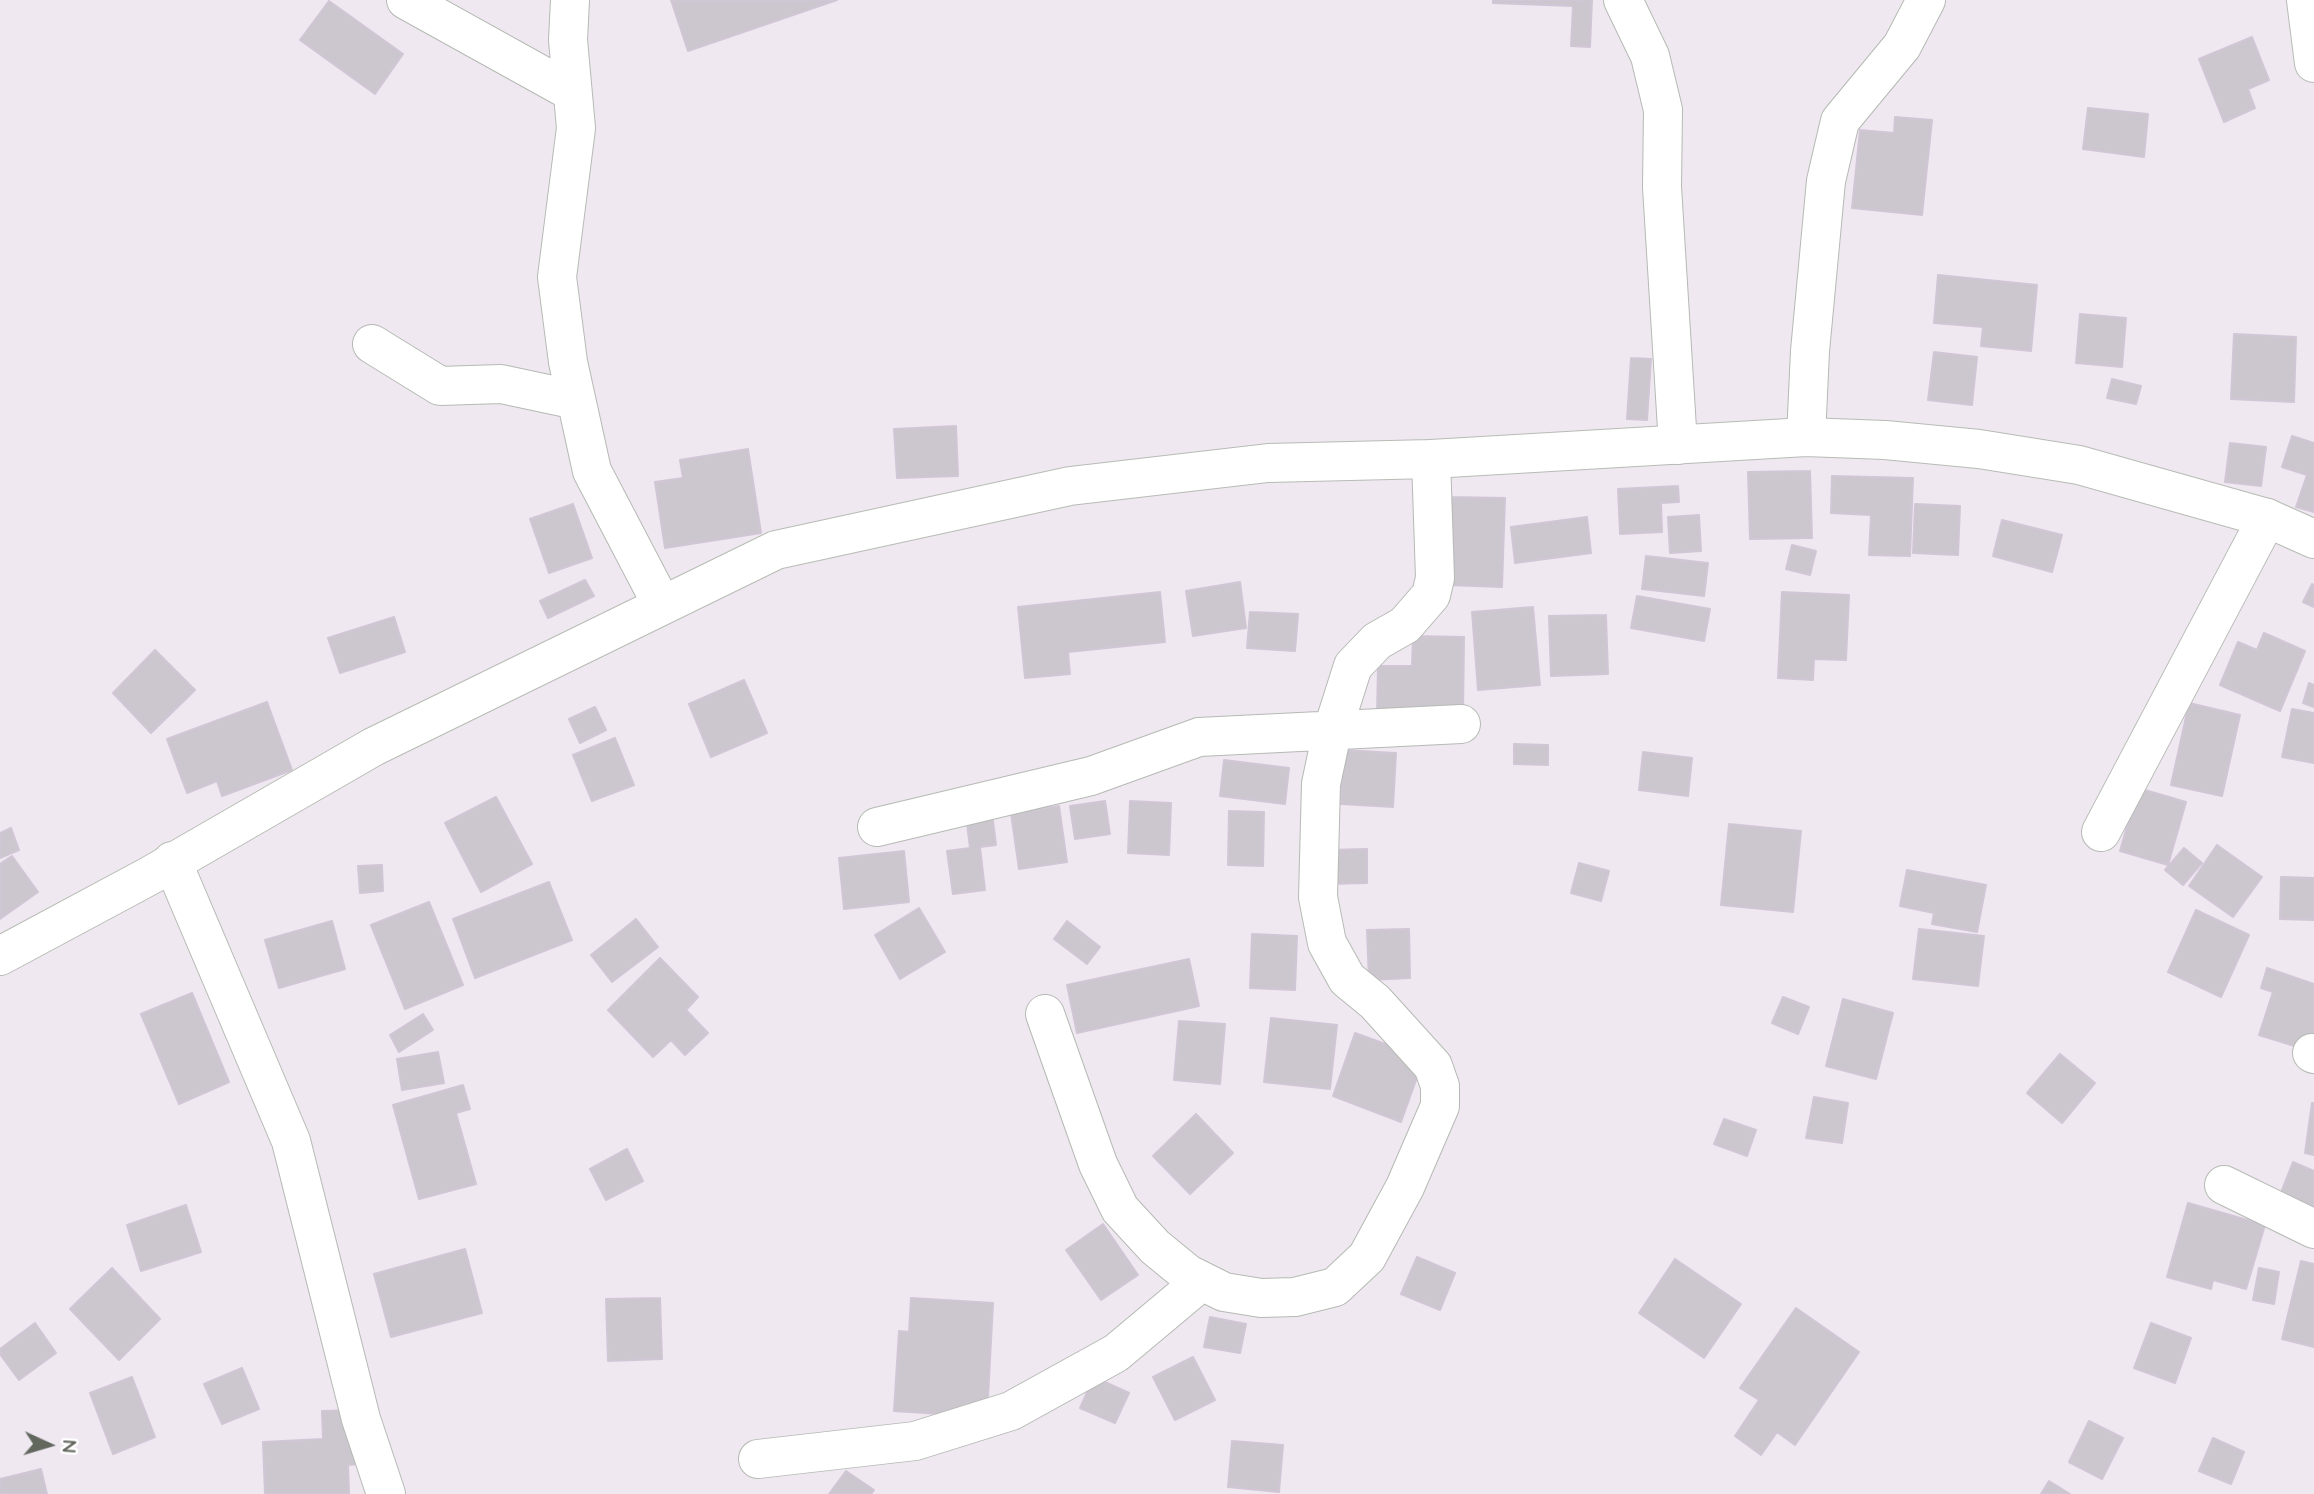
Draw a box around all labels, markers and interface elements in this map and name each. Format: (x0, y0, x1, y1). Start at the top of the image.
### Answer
north arrow (14, 1410, 84, 1480)
text: N (57, 1439, 82, 1454)

